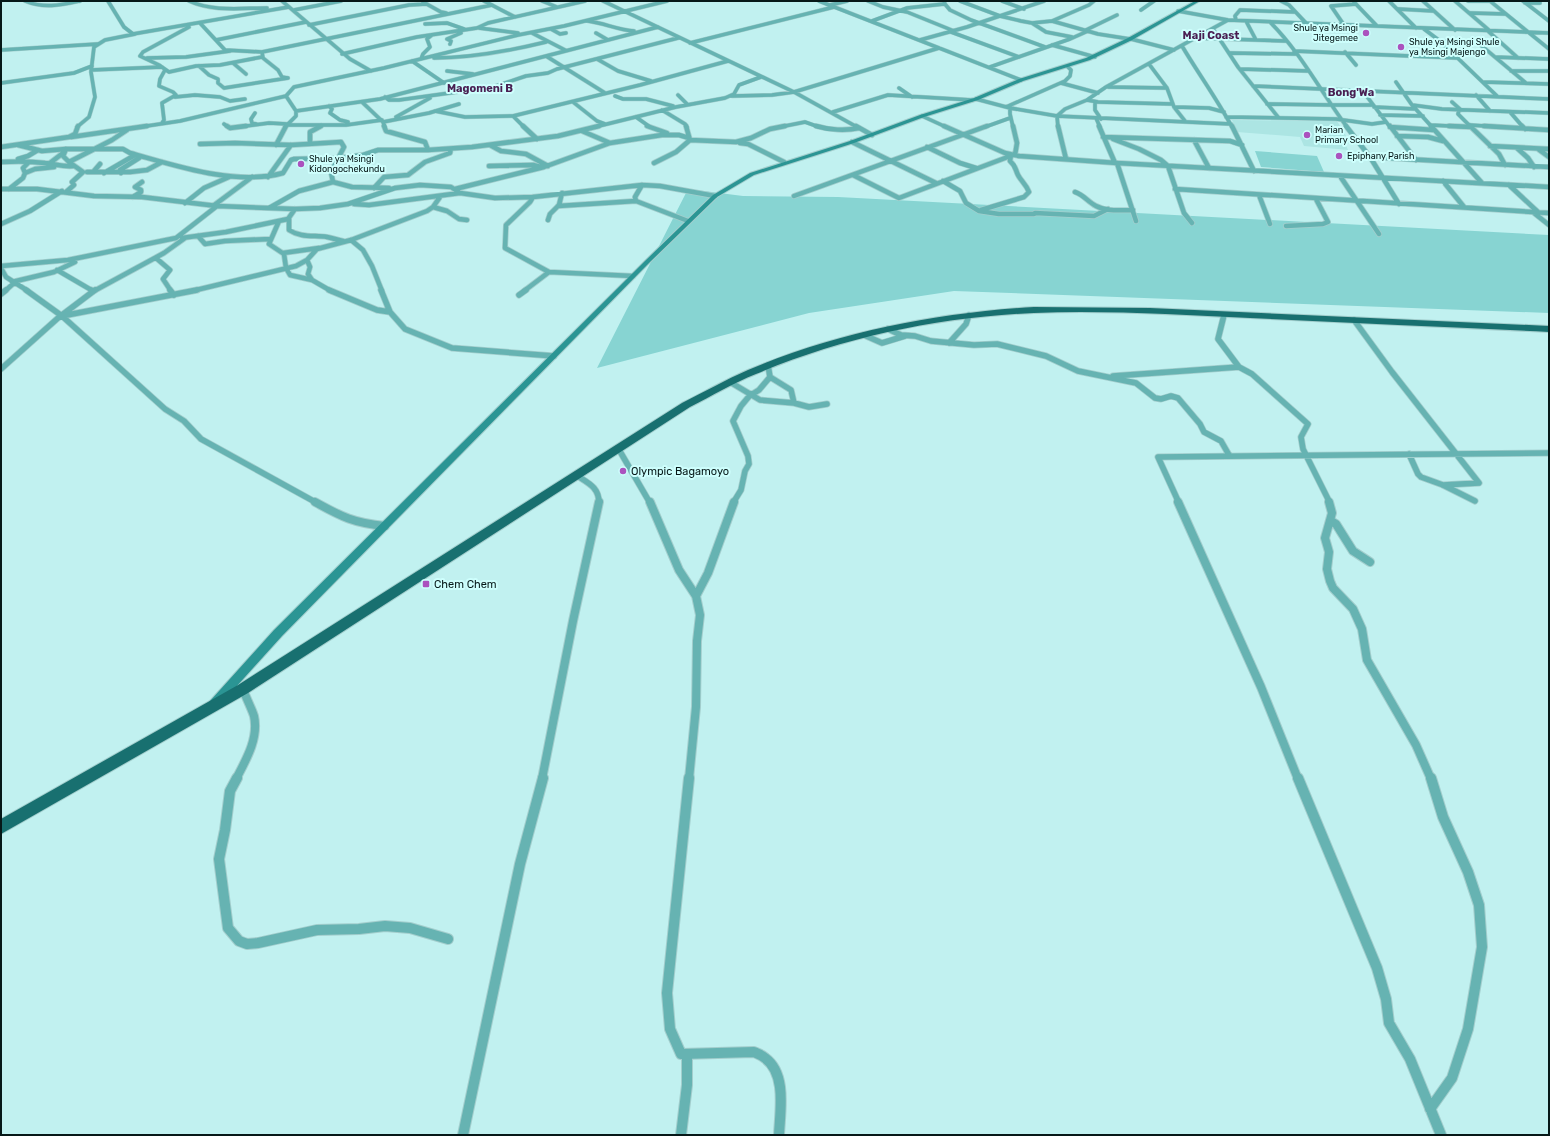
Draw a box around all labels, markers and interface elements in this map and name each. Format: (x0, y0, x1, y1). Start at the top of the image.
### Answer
place label: Shule ya Msingi Jitegemee (1293, 23, 1358, 43)
marker: Shule ya Msingi Jitegemee (1361, 28, 1371, 38)
district label: Maji Coast (1183, 29, 1239, 42)
place label: Shule ya Msingi Shule ya Msingi Majengo (1409, 37, 1500, 57)
marker: Shule ya Msingi Shule ya Msingi Majengo (1396, 42, 1406, 52)
district label: Magomeni B (447, 82, 513, 95)
district label: Bong'Wa (1328, 86, 1374, 99)
place label: Marian Primary School (1315, 125, 1378, 145)
marker: Marian Primary School (1302, 130, 1312, 140)
marker: Epiphany Parish (1334, 151, 1344, 161)
place label: Epiphany Parish (1347, 151, 1414, 161)
place label: Shule ya Msingi Kidongochekundu (309, 154, 385, 174)
marker: Shule ya Msingi Kidongochekundu (296, 159, 306, 169)
place label: Olympic Bagamoyo (631, 465, 729, 478)
marker: Olympic Bagamoyo (618, 466, 628, 476)
place label: Chem Chem (434, 578, 497, 591)
marker: Chem Chem (421, 579, 431, 589)

